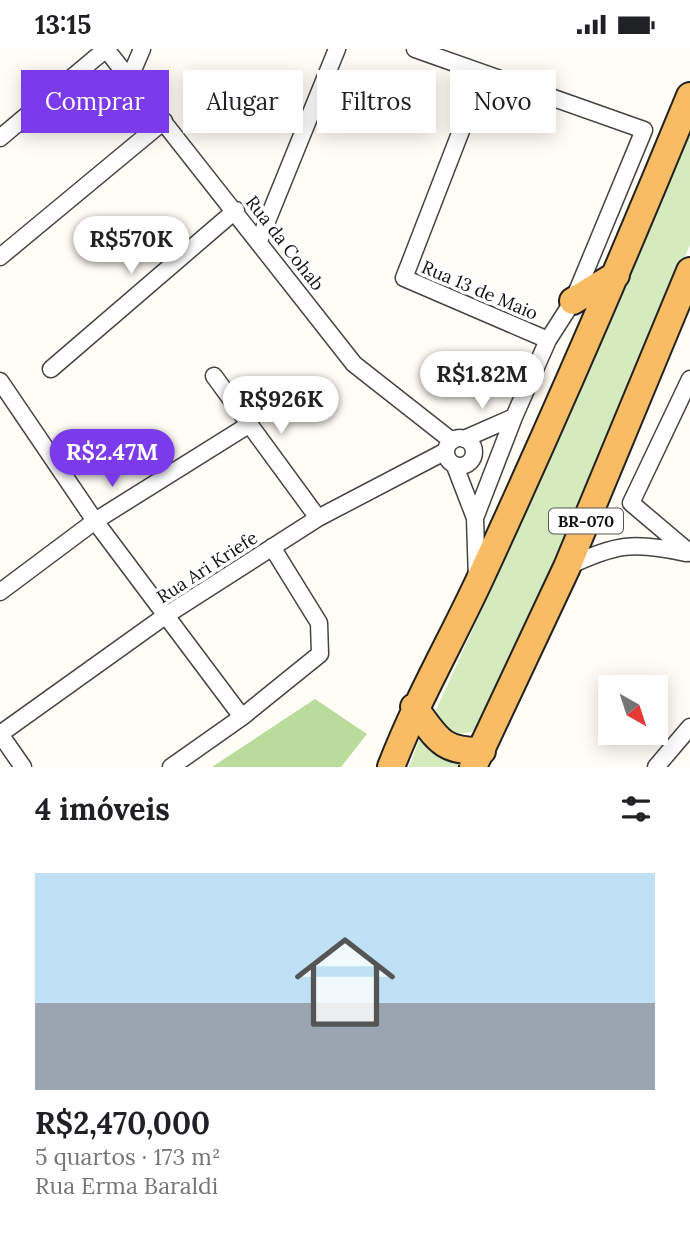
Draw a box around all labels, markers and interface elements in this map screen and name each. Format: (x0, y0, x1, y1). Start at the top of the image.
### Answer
text: 13:15 (35, 8, 91, 41)
chip: Comprar (21, 70, 169, 133)
chip: Alugar (183, 70, 303, 133)
chip: Filtros (317, 70, 436, 133)
chip: Novo (450, 70, 556, 133)
street label: Rua da Cohab (241, 191, 329, 295)
pin: R$570K (74, 217, 188, 276)
text: R$570K (89, 224, 173, 253)
street label: Rua 13 de Maio (418, 255, 542, 325)
pin: R$1.82M (417, 351, 547, 411)
text: R$1.82M (436, 359, 528, 388)
pin: R$926K (224, 377, 338, 436)
text: R$926K (239, 384, 323, 413)
pin: R$2.47M (47, 429, 177, 489)
text: R$2.47M (66, 437, 158, 466)
road number: BR-070 (549, 509, 623, 534)
street label: Rua Ari Kriefe (152, 526, 262, 608)
north arrow (598, 675, 668, 745)
map controls (598, 675, 668, 745)
text: 4 imóveis (35, 790, 170, 828)
icon: filters (617, 790, 655, 828)
icon: home (282, 919, 408, 1045)
text: R$2,470,000 (35, 1104, 210, 1142)
text: 5 quartos · 173 m² (35, 1142, 221, 1171)
text: Rua Erma Baraldi (35, 1171, 218, 1200)

